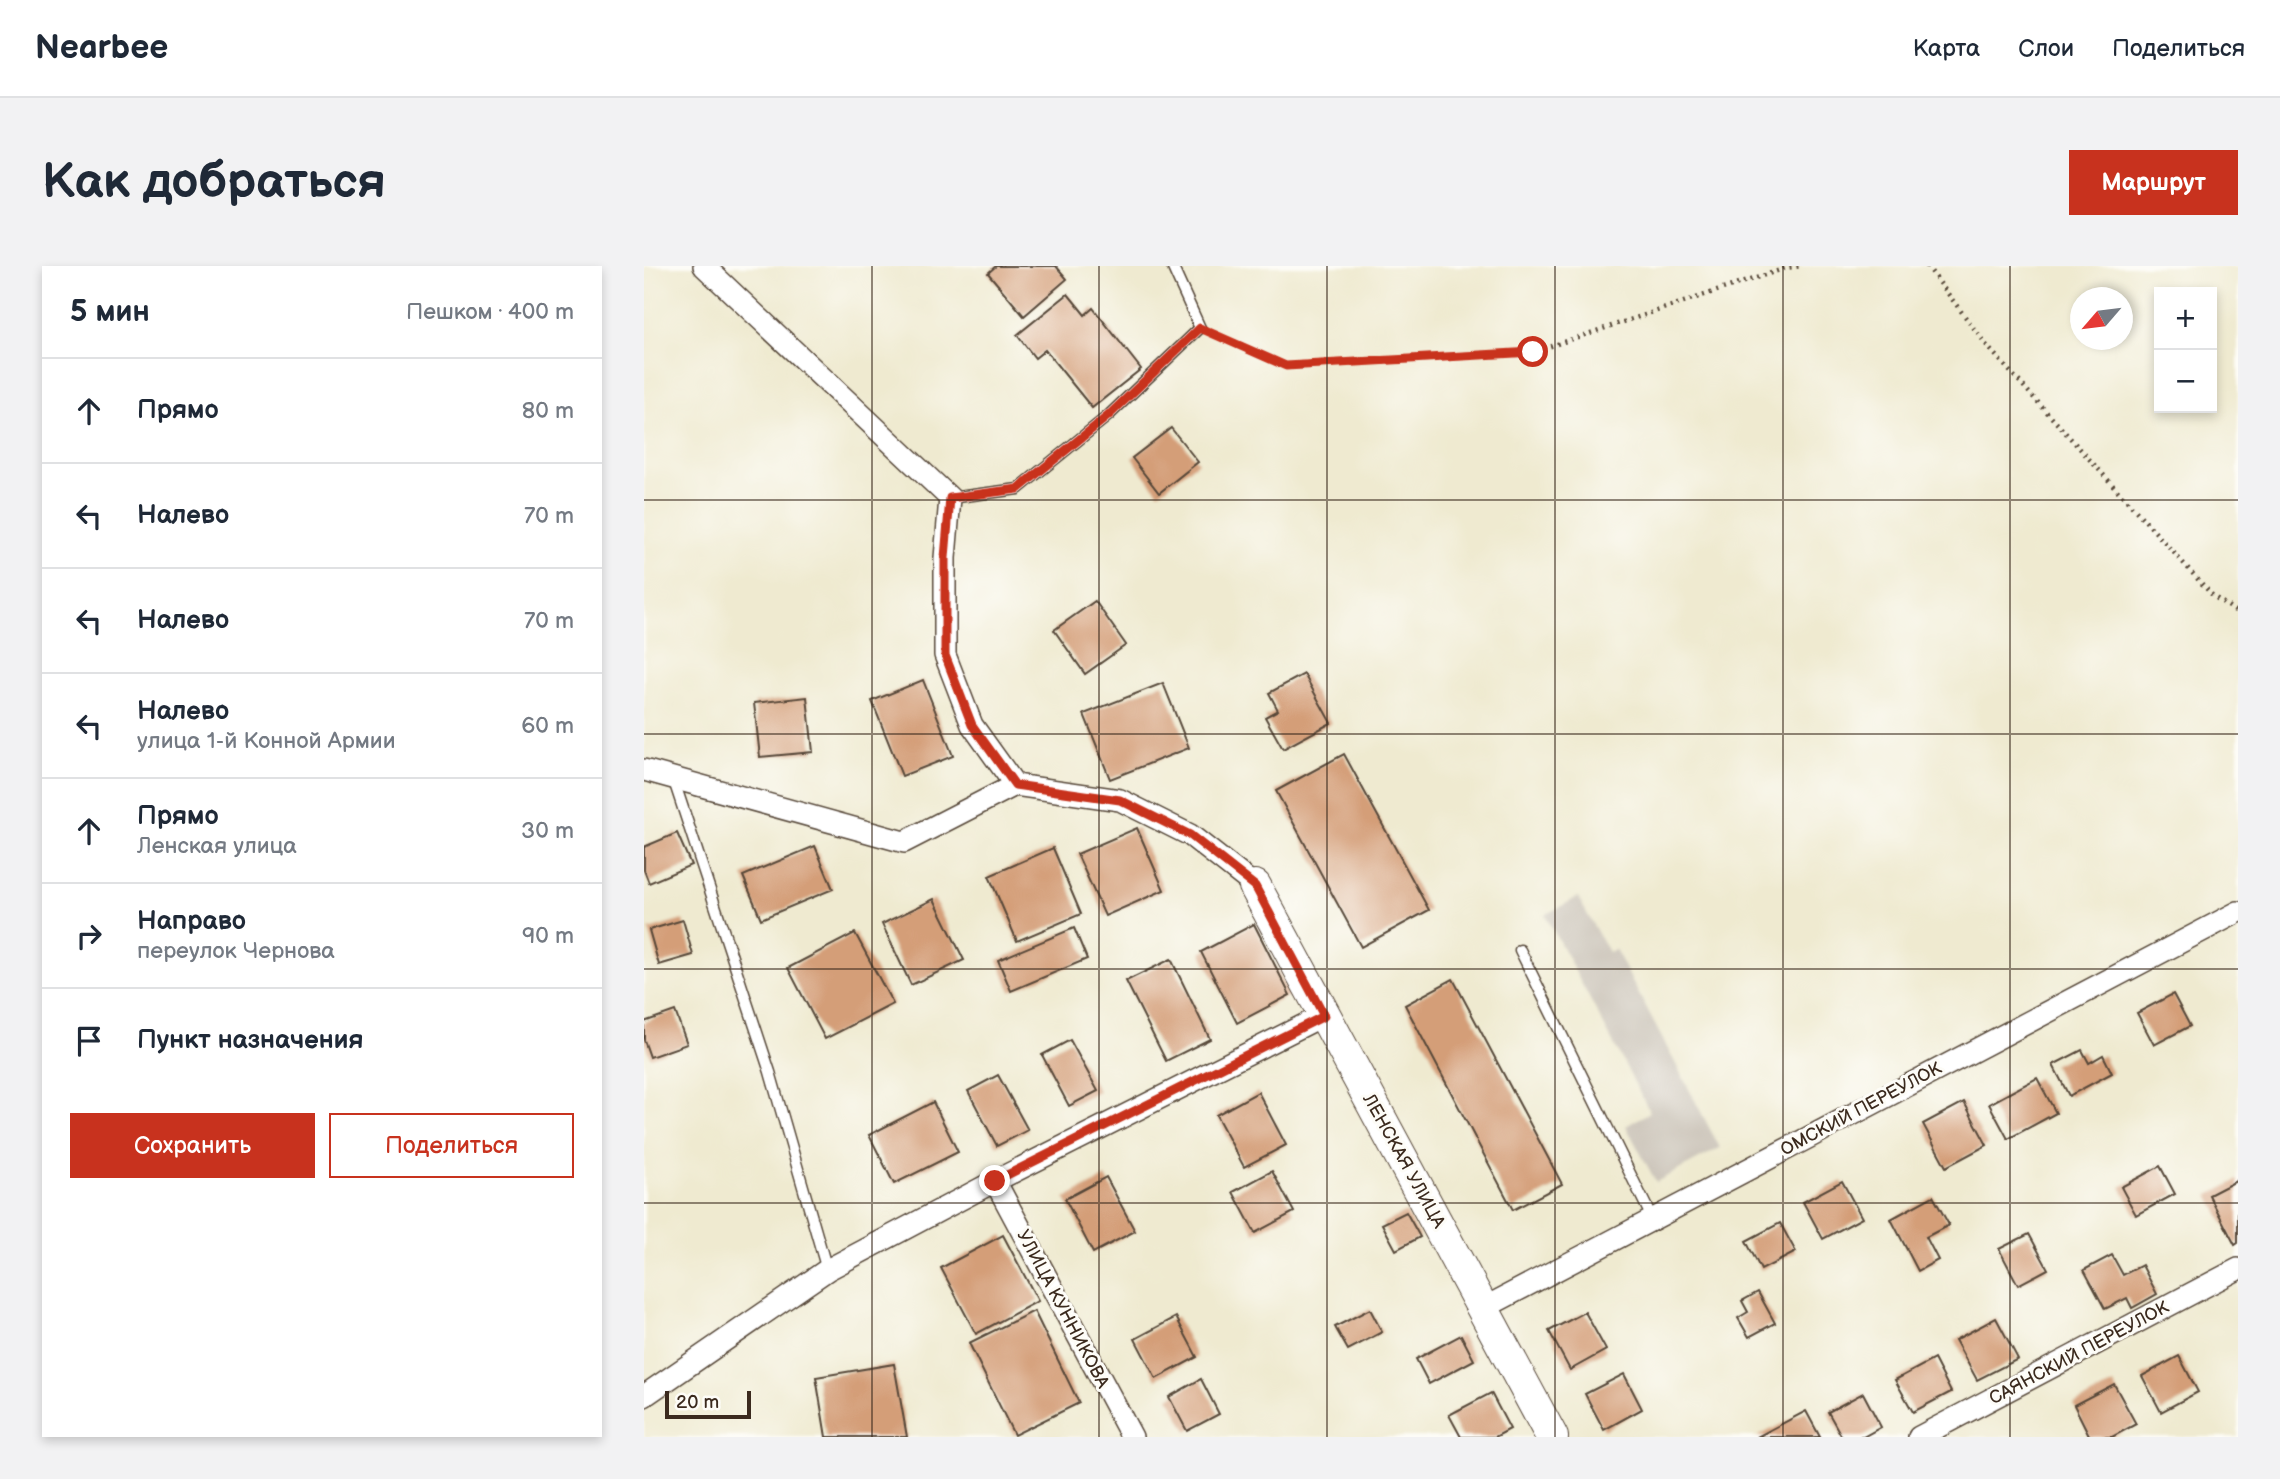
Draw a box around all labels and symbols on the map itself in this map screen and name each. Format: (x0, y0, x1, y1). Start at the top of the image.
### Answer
north arrow (2070, 287, 2133, 350)
route start (1517, 336, 1548, 367)
street label: ОМСКИЙ ПЕРЕУЛОК (1777, 1057, 1945, 1160)
street label: ЛЕНСКАЯ УЛИЦА (1358, 1089, 1450, 1232)
route end (979, 1165, 1010, 1196)
street label: УЛИЦА КУННИКОВА (1012, 1226, 1114, 1392)
street label: САЯНСКИЙ ПЕРЕУЛОК (1986, 1297, 2173, 1409)
scale bar (665, 1388, 751, 1420)

